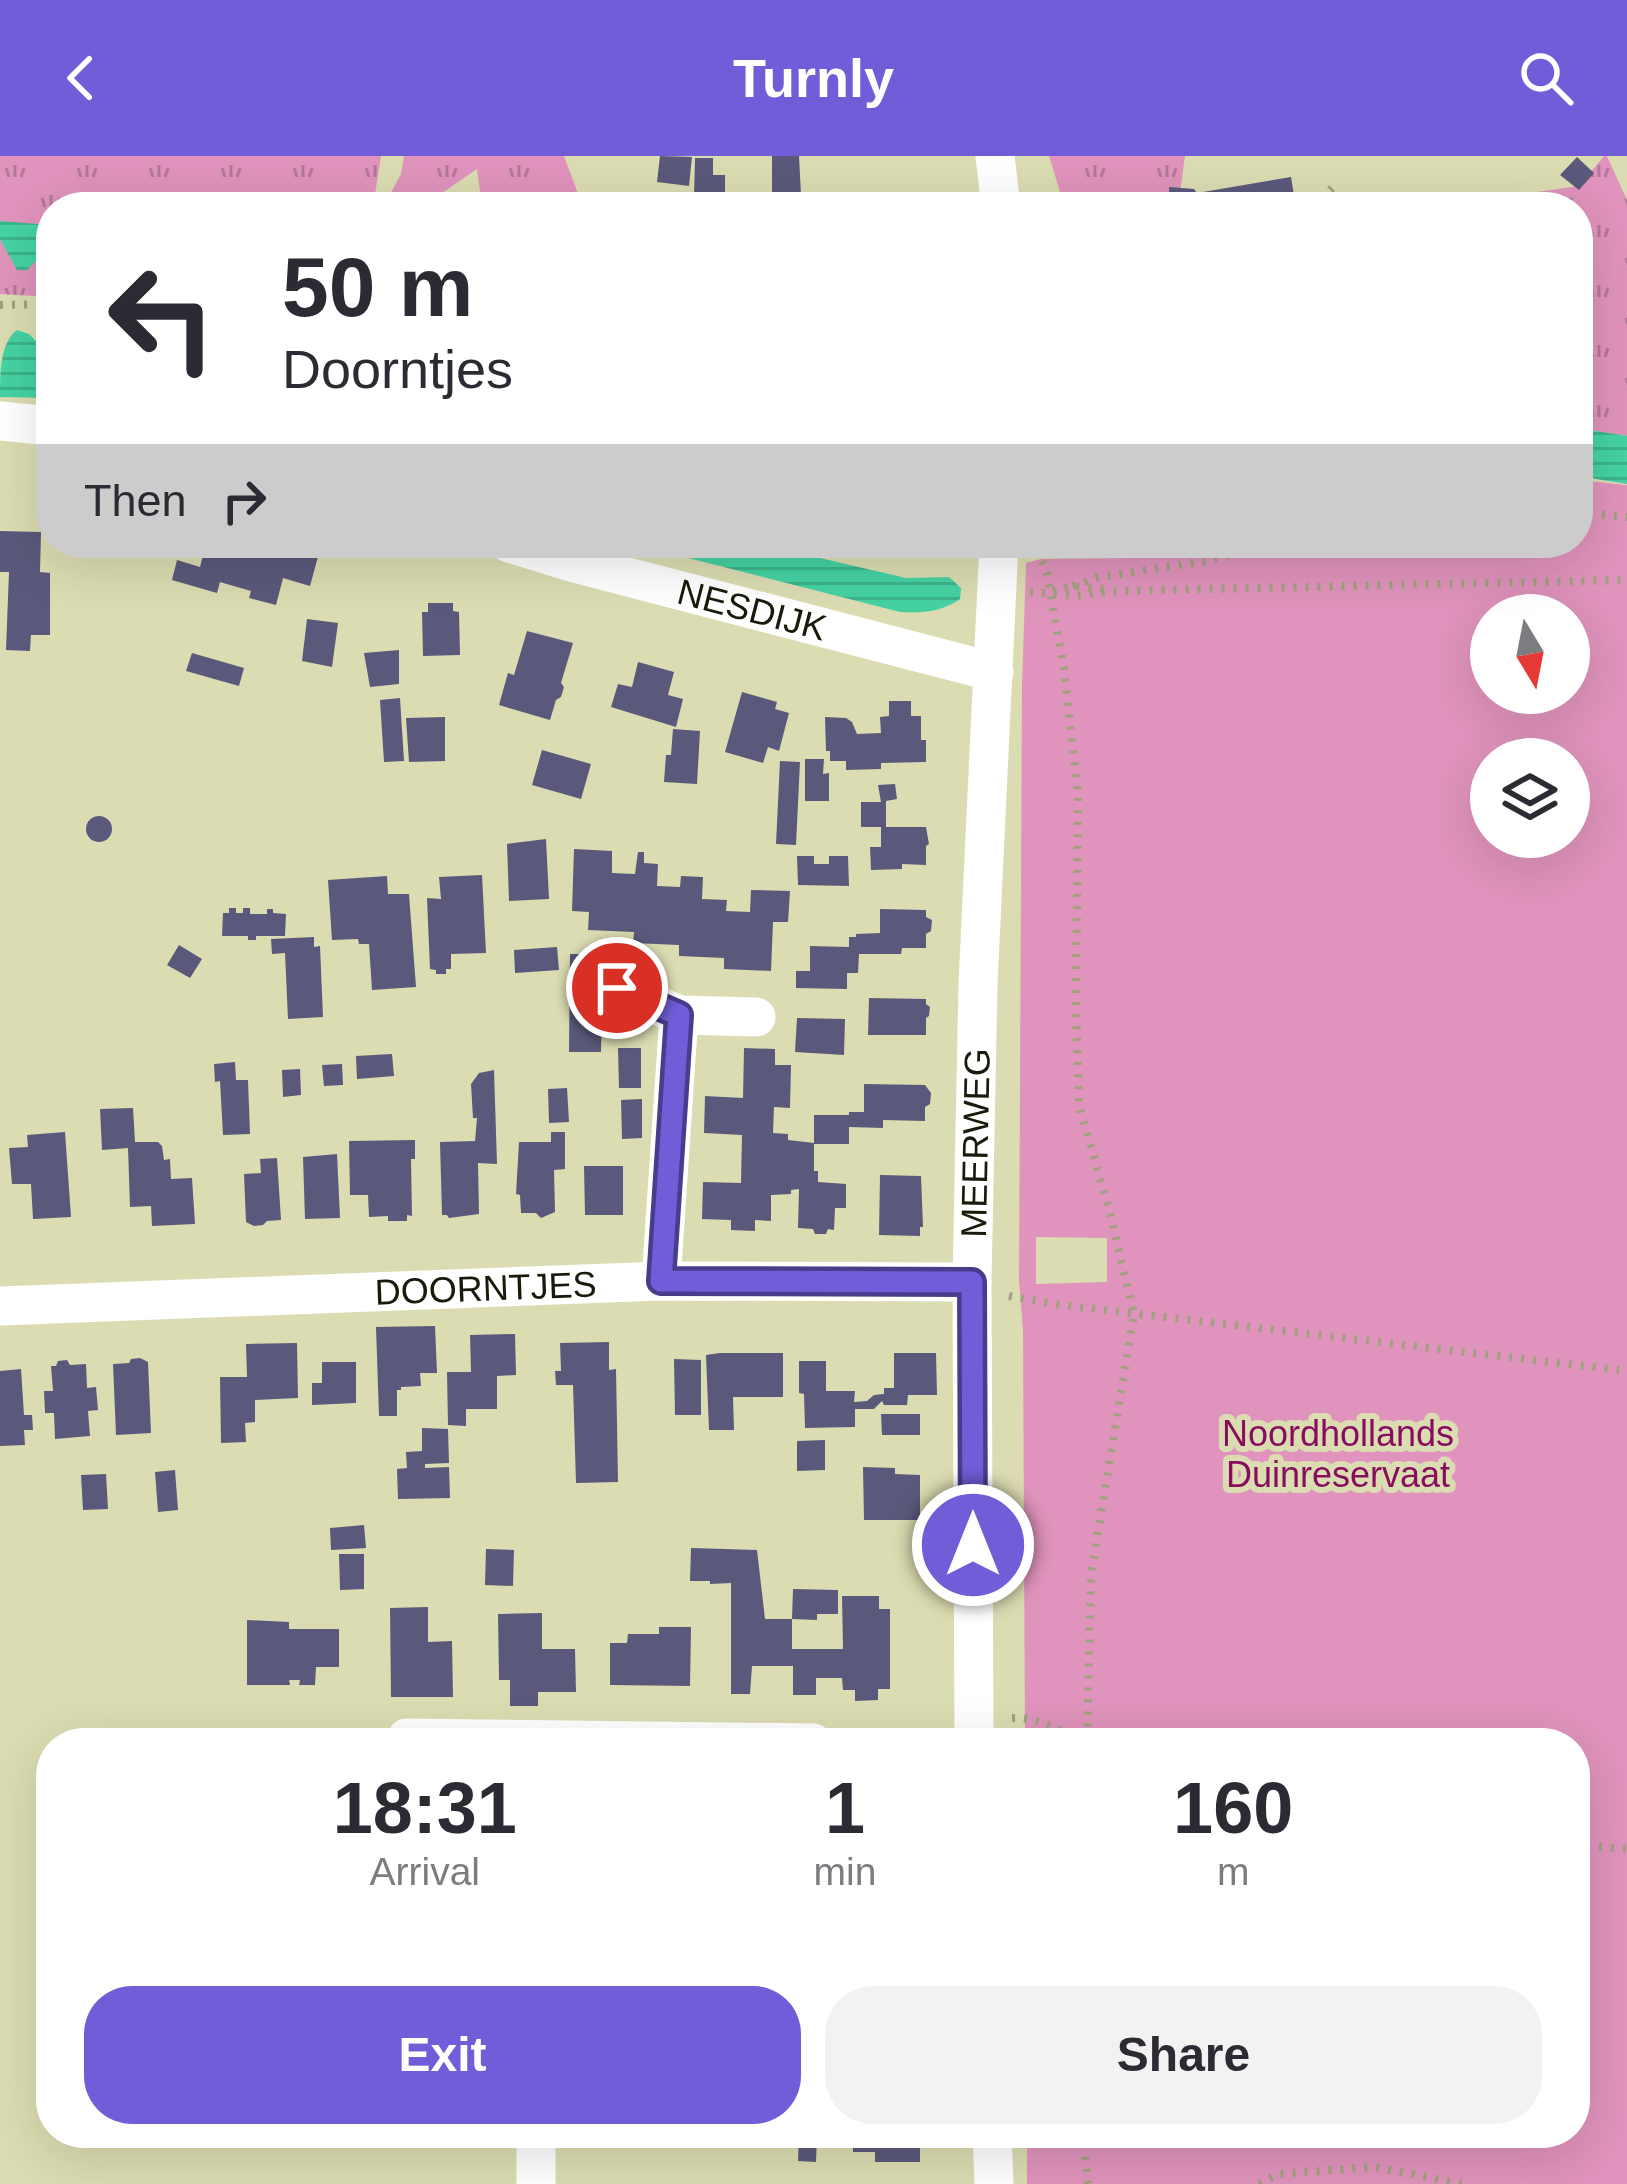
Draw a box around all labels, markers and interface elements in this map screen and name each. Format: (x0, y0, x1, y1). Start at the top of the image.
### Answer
icon: back (48, 45, 114, 111)
icon: search (1513, 45, 1579, 111)
text: Turnly (733, 48, 894, 108)
icon: left (84, 240, 240, 396)
text: 50 m (282, 240, 473, 334)
text: Doorntjes (282, 339, 513, 399)
icon: right (211, 468, 277, 534)
text: Then (84, 475, 187, 526)
street label: NESDIJK (673, 570, 831, 648)
north arrow (1470, 594, 1590, 714)
map controls (1470, 594, 1590, 858)
button: layers (1470, 738, 1590, 858)
pin (566, 937, 668, 1039)
icon: arrive (584, 955, 650, 1021)
street label: MEERWEG (952, 1048, 997, 1238)
street label: DOORNTJES (374, 1263, 597, 1312)
park label: Noordhollands Duinreservaat (1222, 1413, 1454, 1495)
position arrow (910, 1482, 1036, 1608)
text: 18:31 (333, 1768, 517, 1848)
text: 1 (825, 1768, 865, 1848)
text: 160 (1173, 1768, 1293, 1848)
text: Arrival (370, 1850, 480, 1893)
text: min (814, 1850, 876, 1893)
text: m (1217, 1850, 1249, 1893)
button: Exit (84, 1986, 801, 2124)
button: Share (825, 1986, 1542, 2124)

